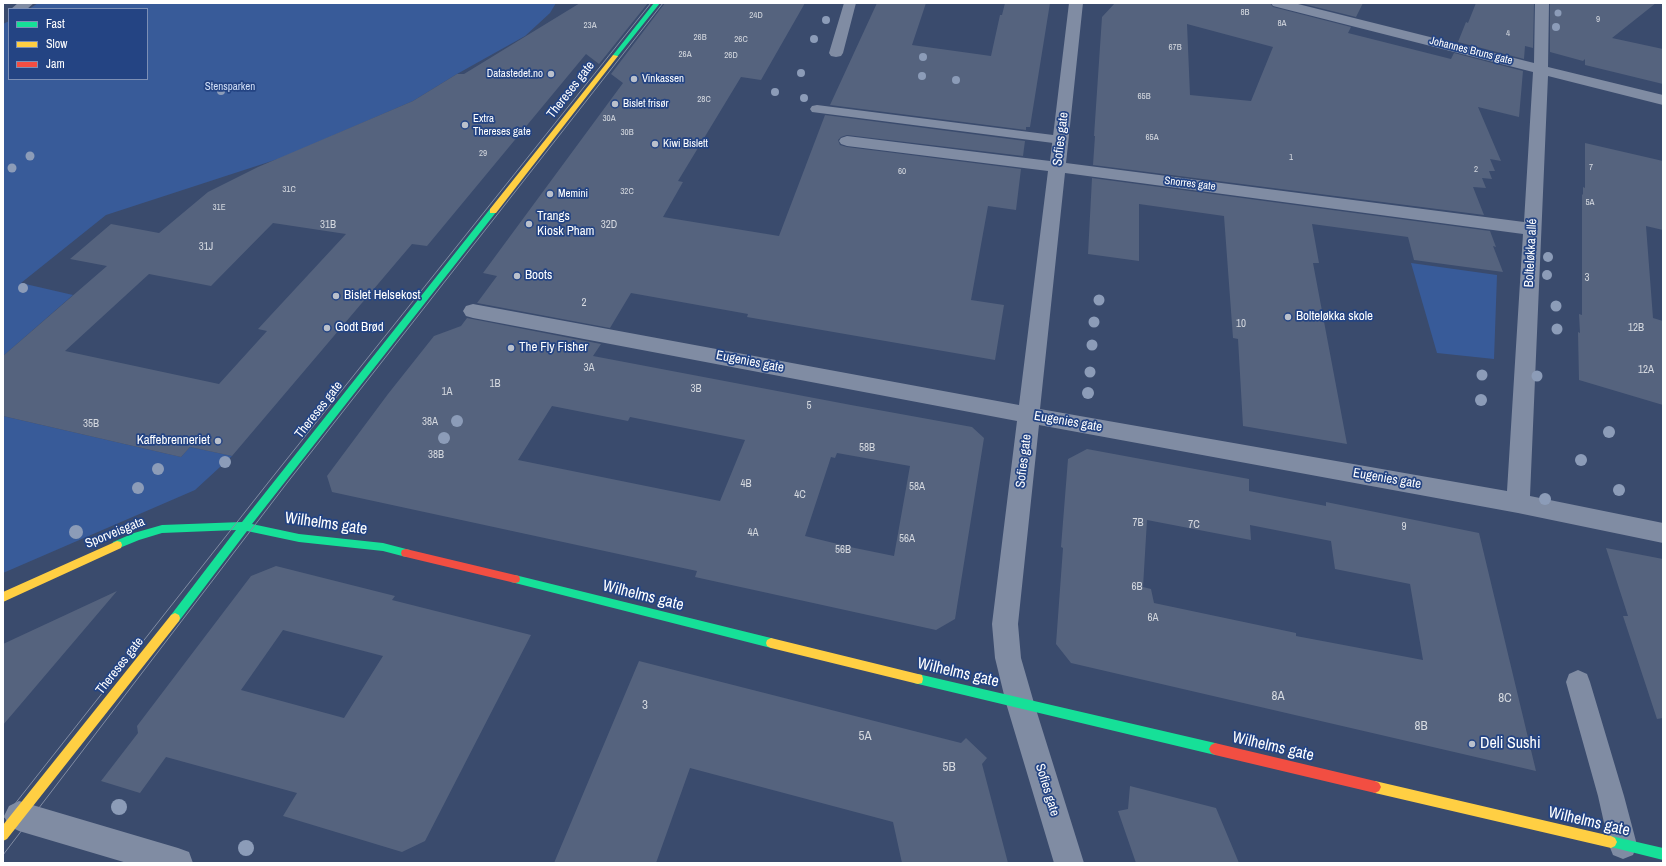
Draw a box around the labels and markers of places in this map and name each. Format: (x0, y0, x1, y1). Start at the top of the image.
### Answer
place label: Datastedet.no (487, 67, 543, 81)
marker: Datastedet.no (546, 69, 556, 79)
place label: Vinkassen (642, 72, 684, 86)
marker: Vinkassen (629, 74, 639, 84)
place label: Bislet frisør (623, 97, 669, 111)
marker: Bislet frisør (610, 99, 620, 109)
place label: Extra Thereses gate (473, 112, 531, 138)
marker: Extra Thereses gate (460, 120, 470, 130)
place label: Kiwi Bislett (663, 137, 708, 151)
marker: Kiwi Bislett (650, 139, 660, 149)
place label: Memini (558, 187, 588, 201)
marker: Memini (545, 189, 555, 199)
place label: Trangs Kiosk Pham (537, 209, 594, 240)
marker: Trangs Kiosk Pham (524, 219, 534, 229)
place label: Boots (525, 268, 552, 284)
marker: Boots (512, 271, 522, 281)
place label: Bislet Helsekost (344, 288, 420, 304)
marker: Bislet Helsekost (331, 291, 341, 301)
place label: Bolteløkka skole (1296, 309, 1373, 325)
marker: Bolteløkka skole (1283, 312, 1293, 322)
place label: Godt Brød (335, 320, 384, 336)
marker: Godt Brød (322, 323, 332, 333)
place label: The Fly Fisher (519, 340, 588, 356)
marker: The Fly Fisher (506, 343, 516, 353)
place label: Kaffebrenneriet (137, 433, 210, 449)
marker: Kaffebrenneriet (213, 436, 223, 446)
place label: Deli Sushi (1480, 734, 1541, 754)
marker: Deli Sushi (1467, 739, 1477, 749)

